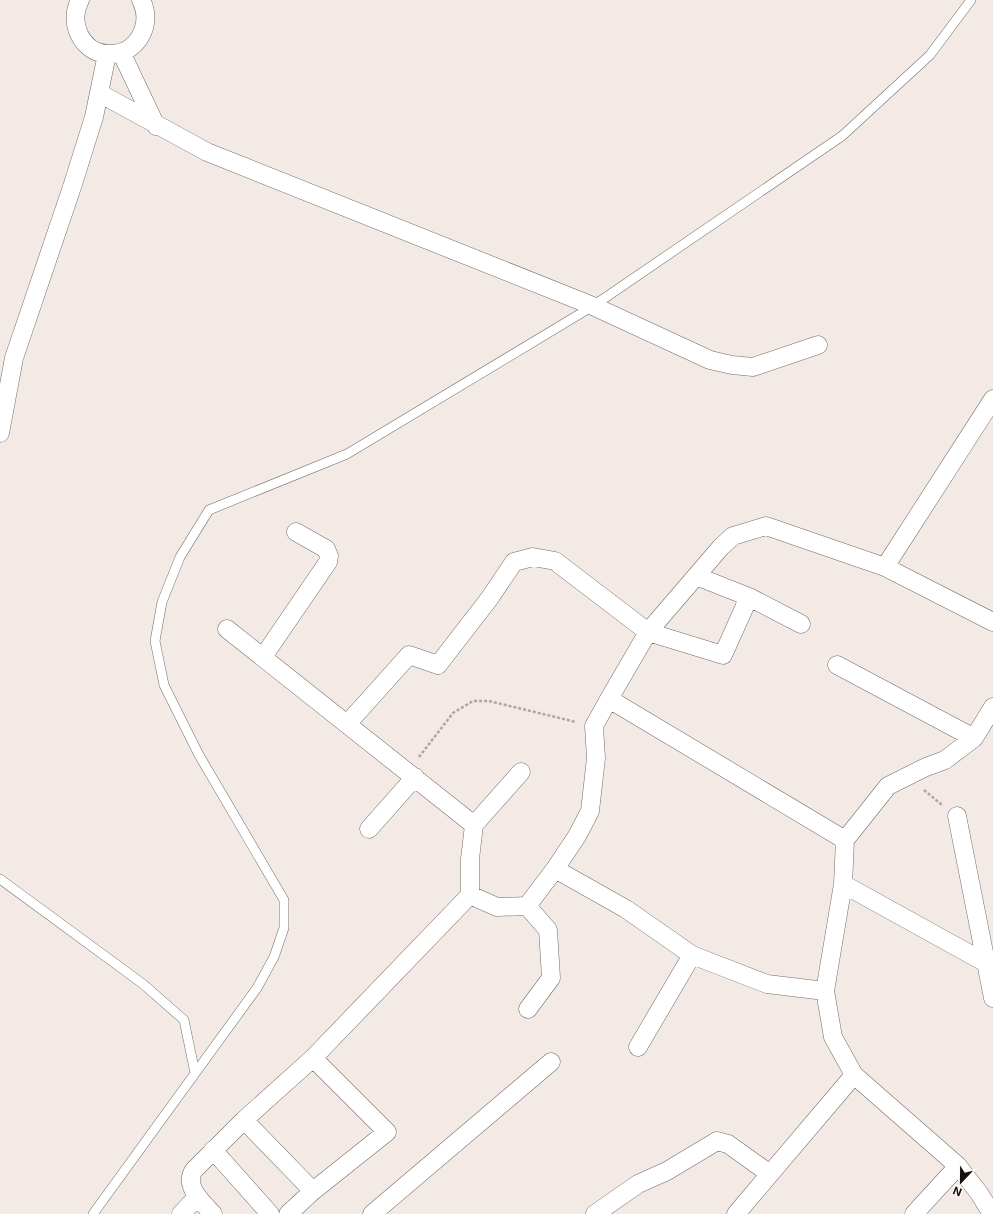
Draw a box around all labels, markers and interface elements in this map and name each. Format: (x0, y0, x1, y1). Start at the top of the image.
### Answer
north arrow (941, 1162, 981, 1202)
text: N (951, 1183, 964, 1199)

